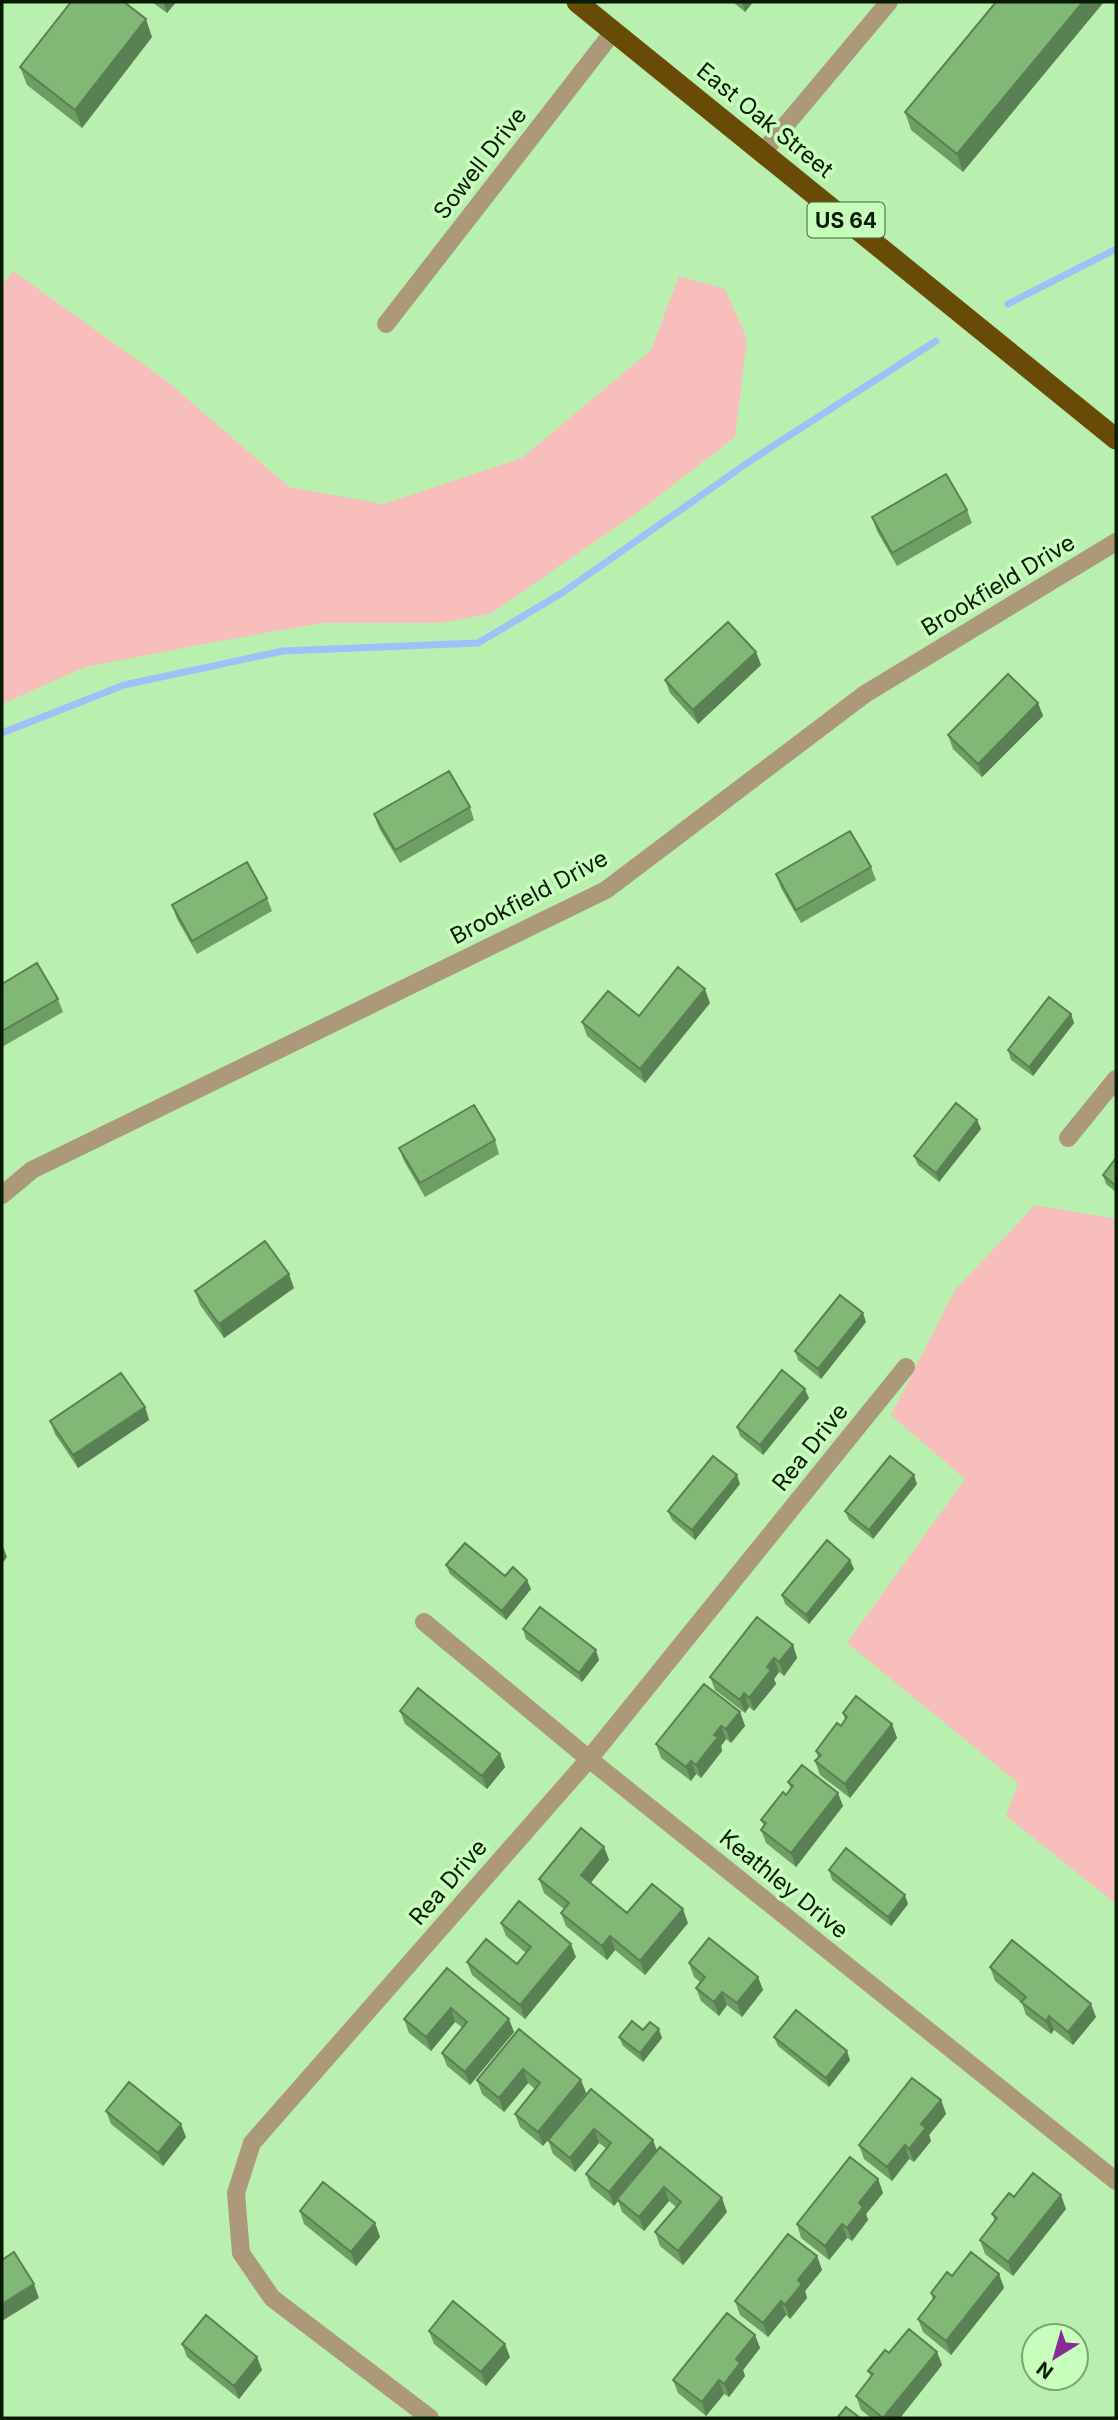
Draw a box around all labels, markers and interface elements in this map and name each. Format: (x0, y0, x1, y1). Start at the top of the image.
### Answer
street label: East Oak Street (691, 56, 839, 184)
street label: Sowell Drive (428, 101, 532, 225)
road number: US 64 (808, 202, 884, 238)
street label: Brookfield Drive (916, 528, 1080, 642)
street label: Brookfield Drive (446, 844, 612, 950)
street label: Rea Drive (766, 1398, 854, 1496)
street label: Keathley Drive (714, 1824, 854, 1944)
street label: Rea Drive (403, 1833, 493, 1931)
north arrow (1020, 2322, 1090, 2392)
text: N (1032, 2357, 1058, 2384)

